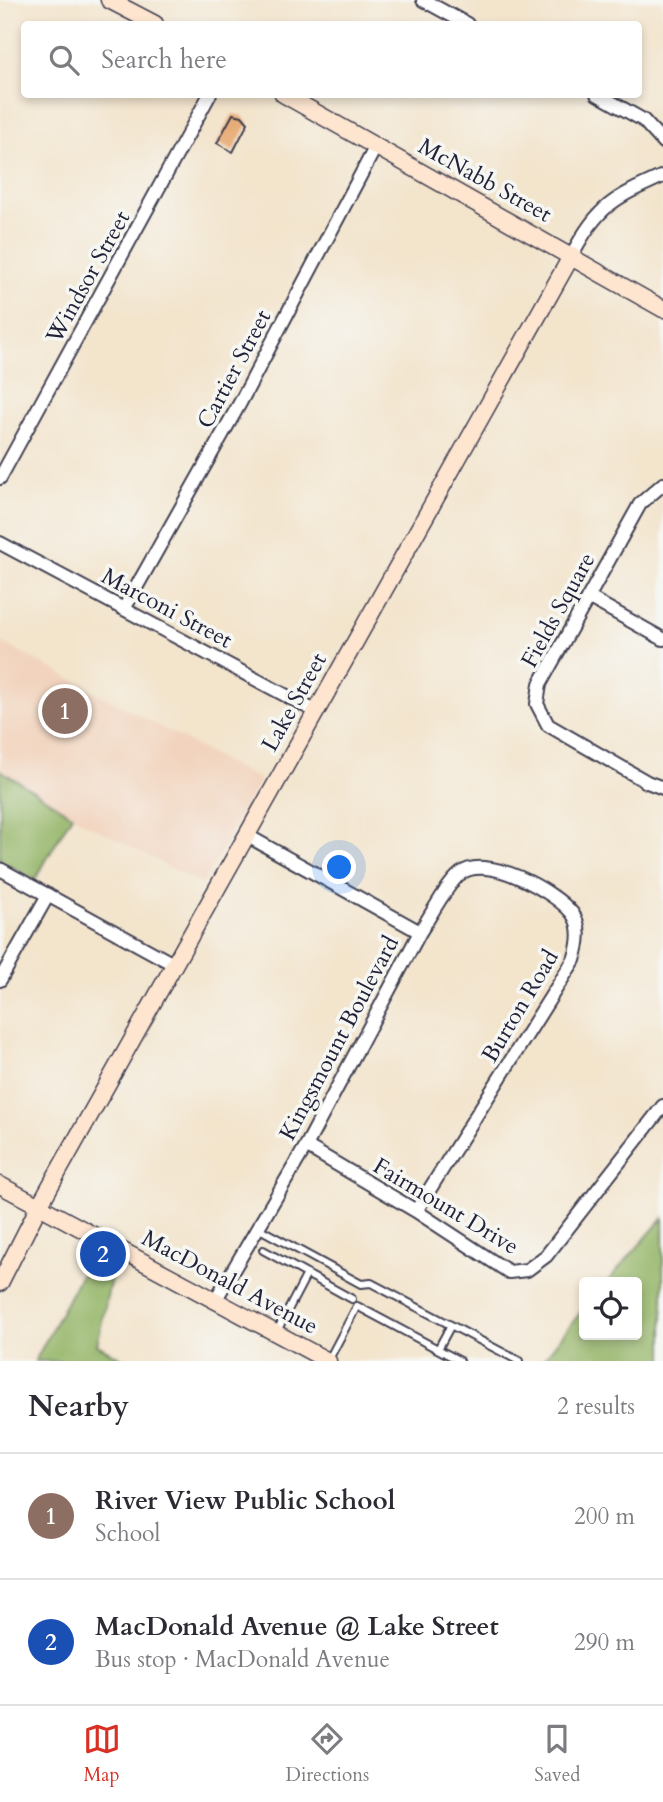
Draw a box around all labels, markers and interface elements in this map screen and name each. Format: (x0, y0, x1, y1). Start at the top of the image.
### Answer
search box (21, 21, 642, 98)
icon: search (45, 41, 83, 79)
text: Search here (101, 42, 227, 77)
street label: McNabb Street (413, 131, 557, 229)
street label: Windsor Street (38, 205, 137, 350)
street label: Cartier Street (190, 304, 278, 434)
street label: Fields Square (514, 547, 602, 673)
street label: Marconi Street (96, 561, 238, 655)
street label: Lake Street (254, 647, 334, 757)
pin: 1 (42, 685, 88, 737)
your location (322, 850, 356, 884)
street label: Kingsmount Boulevard (272, 930, 406, 1146)
street label: Burton Road (474, 943, 566, 1068)
street label: Fairmount Drive (367, 1150, 525, 1262)
street label: MacDonald Avenue (137, 1223, 323, 1341)
pin: 2 (80, 1228, 126, 1280)
map controls (579, 1277, 642, 1340)
button: locate (579, 1277, 642, 1340)
text: Nearby (28, 1386, 129, 1427)
text: 2 results (557, 1391, 635, 1422)
text: River View Public School (95, 1483, 395, 1518)
text: 1 (45, 1501, 57, 1532)
text: 200 m (574, 1501, 635, 1532)
text: School (95, 1518, 160, 1549)
text: MacDonald Avenue @ Lake Street (95, 1609, 499, 1644)
text: 2 (45, 1627, 57, 1658)
text: 290 m (574, 1627, 635, 1658)
text: Bus stop · MacDonald Avenue (95, 1644, 390, 1675)
tab: Map (83, 1720, 121, 1788)
tab: Directions (286, 1720, 369, 1788)
tab: Saved (534, 1720, 580, 1788)

